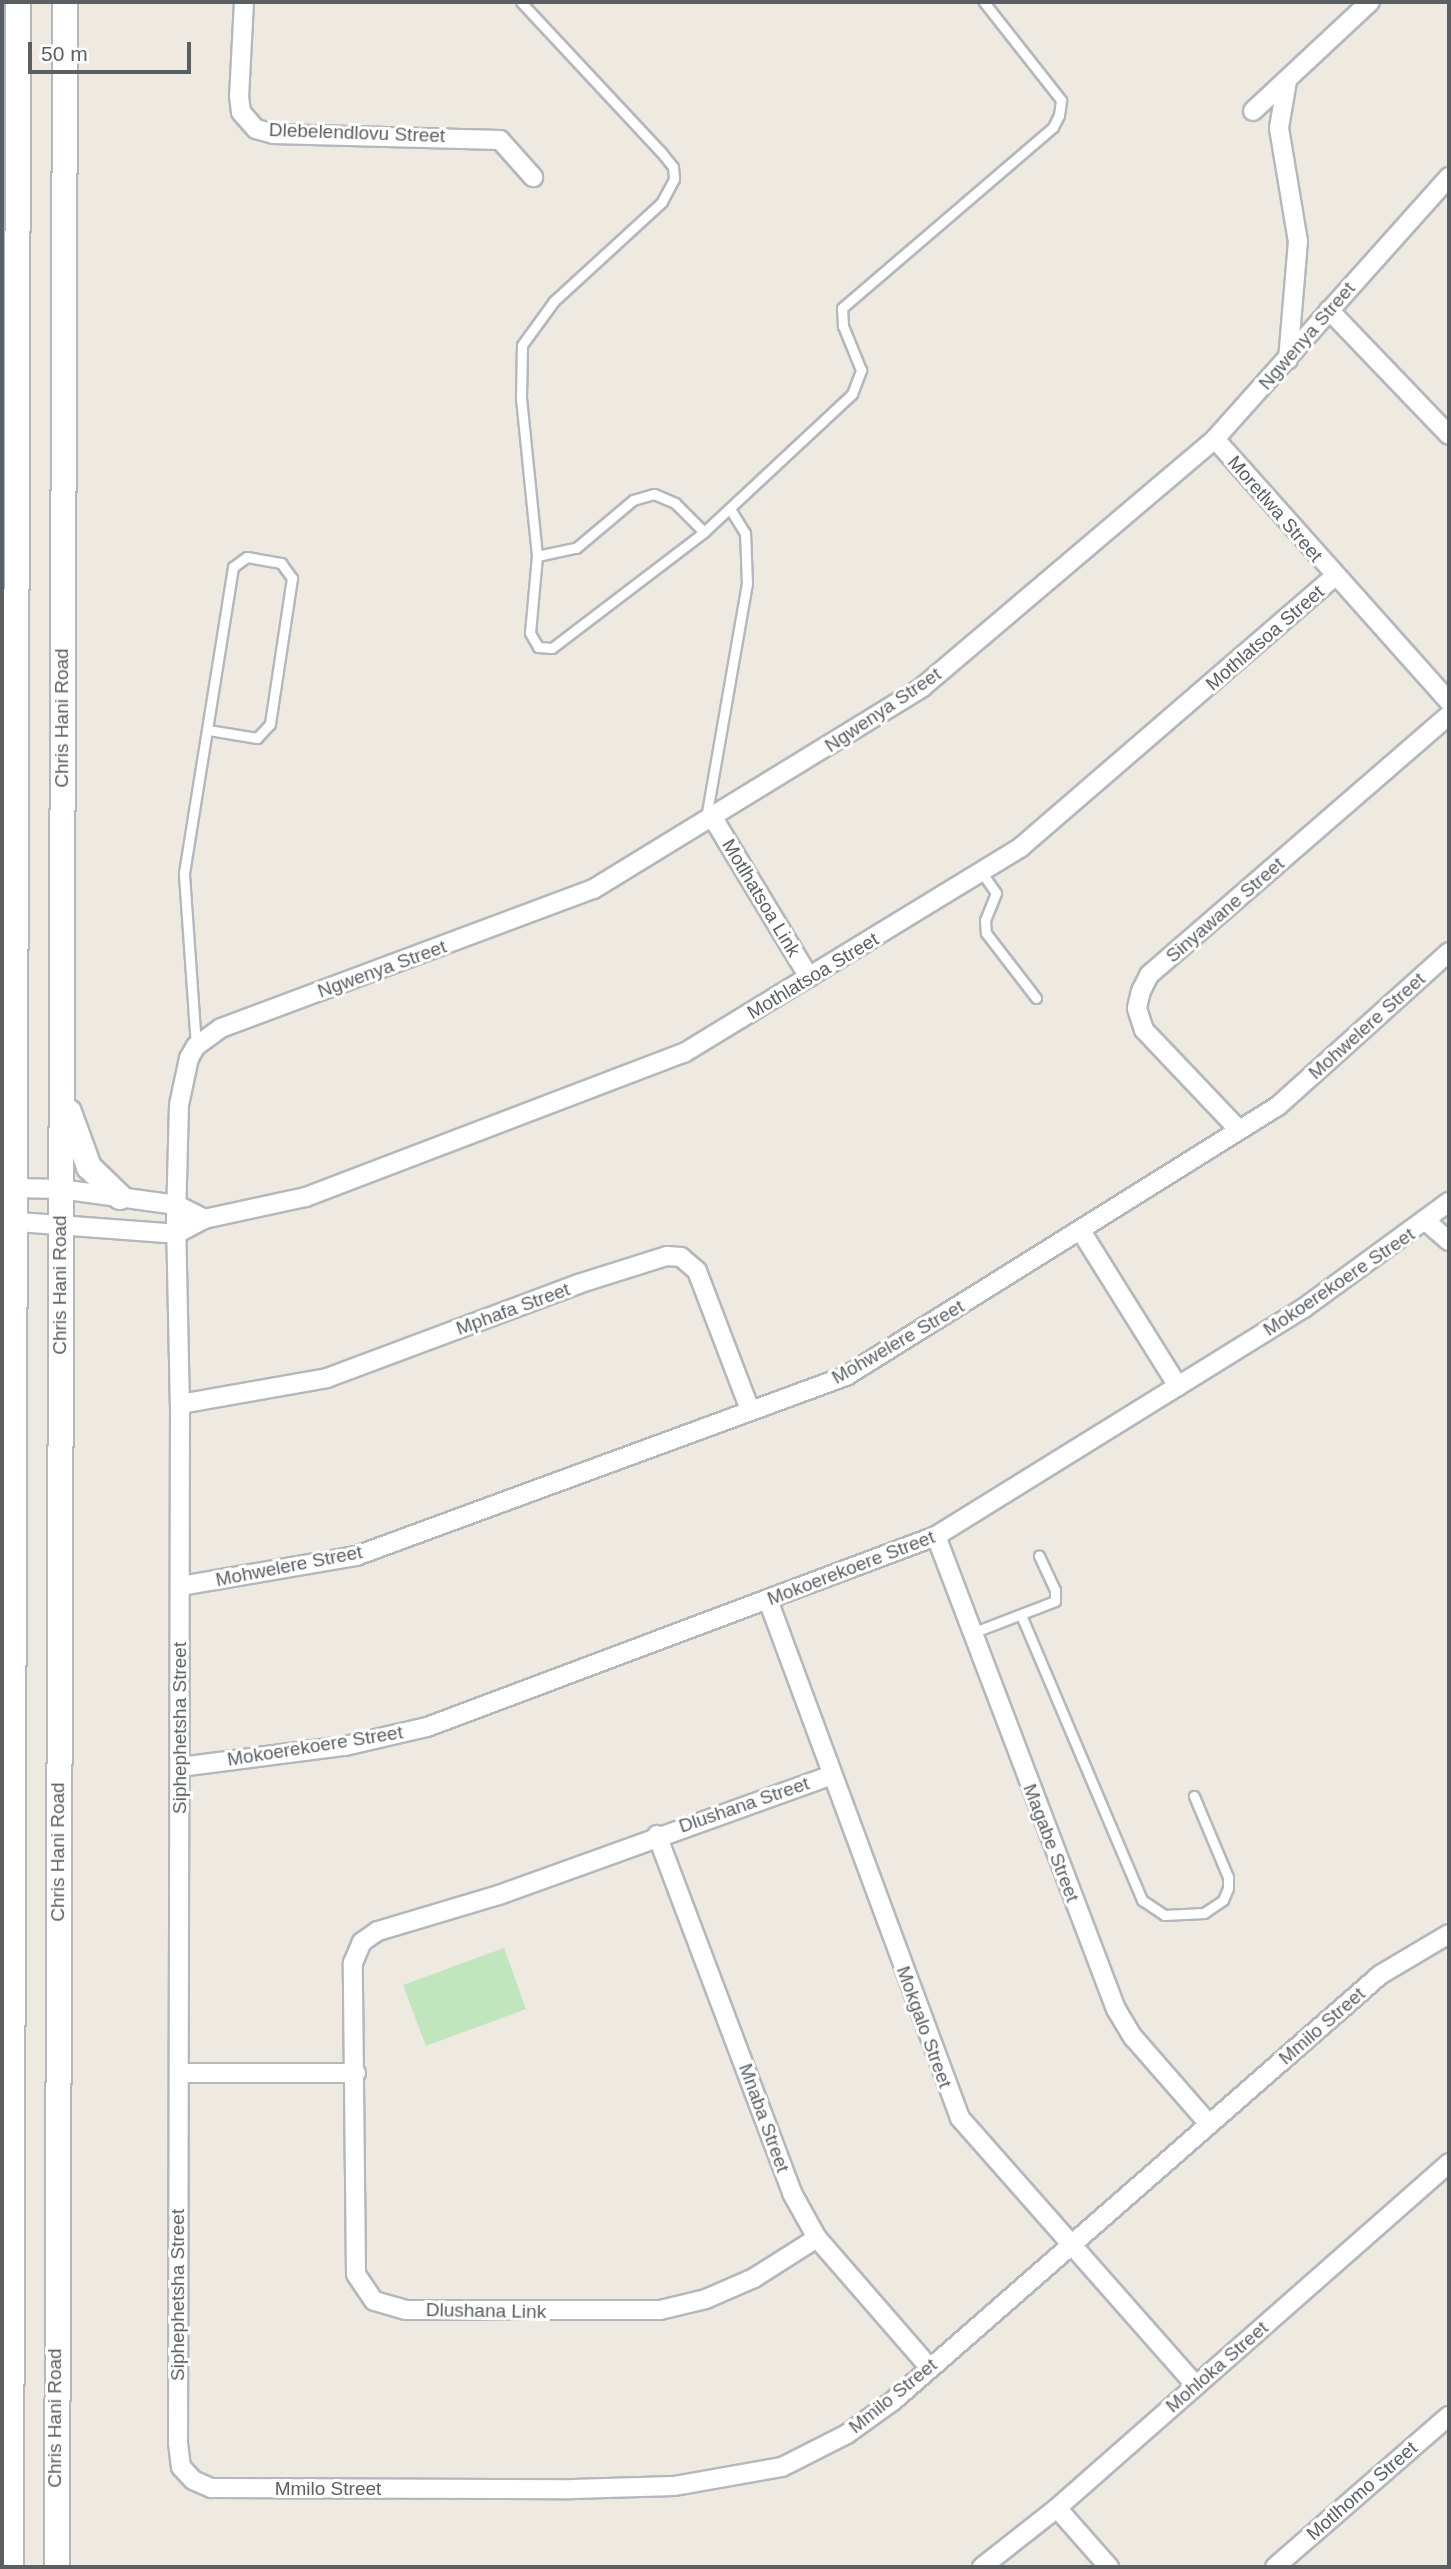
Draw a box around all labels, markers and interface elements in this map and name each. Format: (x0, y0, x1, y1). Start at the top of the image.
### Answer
scale bar (32, 28, 194, 72)
text: 50 m (41, 42, 88, 65)
street label: Dlebelendlovu Street (268, 119, 446, 147)
street label: Ngwenya Street (1254, 278, 1360, 394)
street label: Moretlwa Street (1223, 451, 1327, 567)
street label: Mothlatsoa Street (1201, 581, 1329, 695)
street label: Chris Hani Road (51, 648, 73, 788)
street label: Ngwenya Street (821, 663, 945, 757)
street label: Motlhatsoa Link (717, 835, 805, 961)
street label: Sinyawane Street (1161, 853, 1289, 967)
street label: Mothlatsoa Street (743, 928, 883, 1024)
street label: Ngwenya Street (315, 935, 449, 1003)
street label: Mohwelere Street (1304, 968, 1430, 1084)
street label: Chris Hani Road (49, 1215, 71, 1355)
street label: Mokoerekoere Street (1259, 1223, 1419, 1341)
street label: Mphafa Street (453, 1278, 573, 1340)
street label: Mohwelere Street (828, 1295, 968, 1389)
street label: Mokoerekoere Street (764, 1526, 938, 1610)
street label: Mohwelere Street (214, 1541, 364, 1591)
street label: Siphephetsha Street (169, 1642, 191, 1814)
street label: Mokoerekoere Street (226, 1721, 404, 1771)
street label: Dlushana Street (676, 1772, 812, 1838)
street label: Magabe Street (1018, 1781, 1084, 1905)
street label: Chris Hani Road (47, 1782, 69, 1922)
street label: Mokgalo Street (891, 1963, 957, 2091)
street label: Mmilo Street (1274, 1982, 1370, 2070)
street label: Mnaba Street (734, 2061, 794, 2175)
street label: Siphephetsha Street (167, 2209, 189, 2381)
street label: Dlushana Link (426, 2299, 546, 2323)
street label: Mohloka Street (1161, 2316, 1273, 2418)
street label: Chris Hani Road (44, 2348, 66, 2488)
street label: Mmilo Street (844, 2354, 942, 2438)
street label: Motlhomo Street (1302, 2437, 1422, 2545)
street label: Mmilo Street (275, 2478, 381, 2500)

